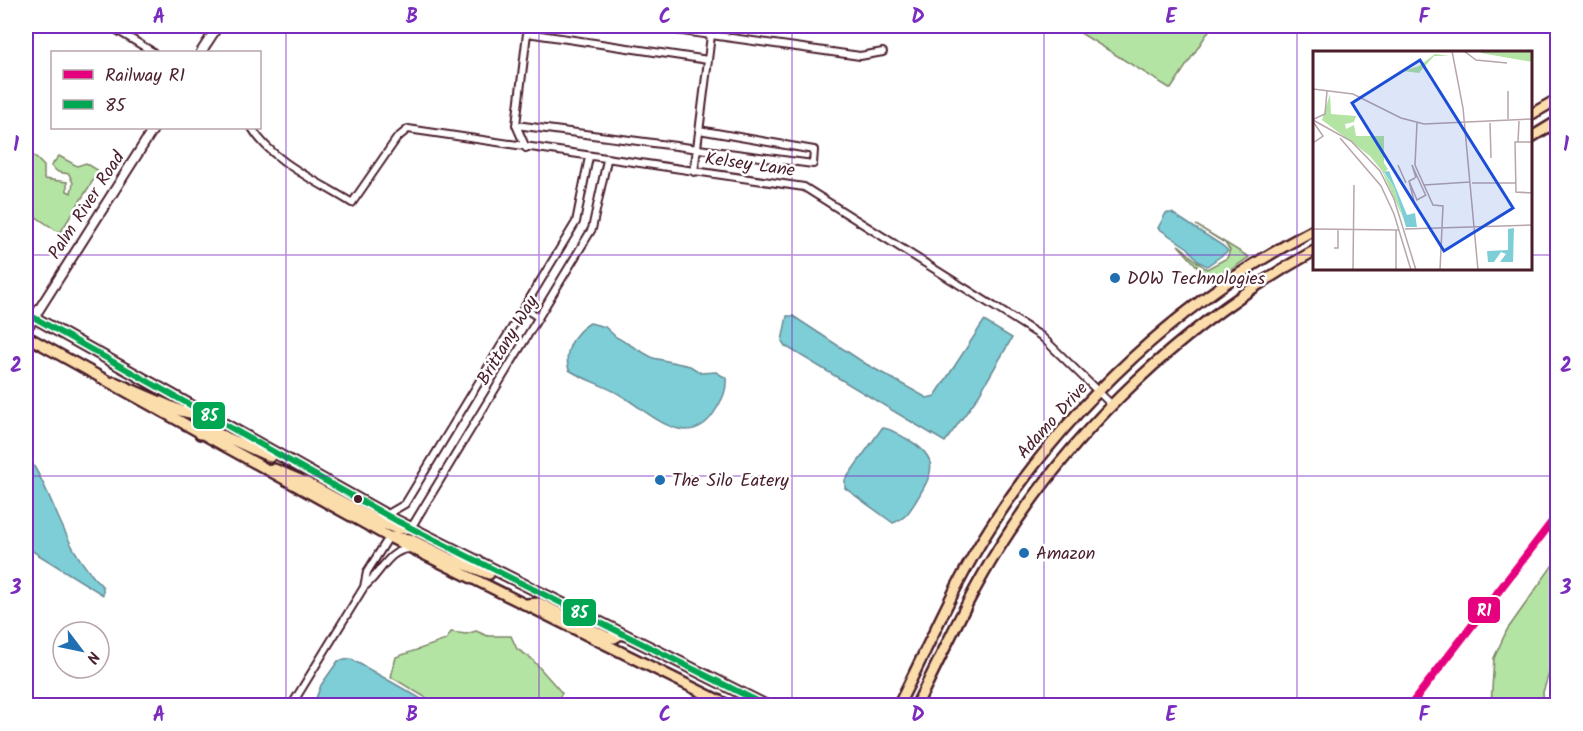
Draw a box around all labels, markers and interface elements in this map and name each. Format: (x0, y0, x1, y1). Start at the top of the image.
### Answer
text: A (153, 2, 165, 34)
text: B (406, 2, 418, 34)
text: C (659, 2, 671, 34)
text: D (911, 2, 925, 34)
text: E (1165, 2, 1177, 34)
text: F (1419, 2, 1431, 34)
legend (51, 51, 261, 129)
inset map (1313, 51, 1532, 270)
text: Railway R1 (105, 62, 185, 91)
text: 85 (105, 92, 127, 121)
text: 1 (13, 130, 19, 162)
text: 1 (1563, 130, 1569, 162)
street label: Palm River Road (41, 145, 134, 266)
street label: Kelsey Lane (703, 145, 797, 186)
place label: DOW Technologies (1127, 265, 1266, 294)
marker: DOW Technologies (1108, 271, 1122, 285)
street label: Brittany Way (470, 290, 547, 391)
text: 2 (10, 351, 22, 383)
text: 2 (1560, 351, 1572, 383)
street label: Adamo Drive (1010, 376, 1096, 466)
line badge: 85 (192, 401, 226, 430)
text: 85 (200, 404, 220, 429)
place label: The Silo Eatery (672, 467, 789, 496)
marker: The Silo Eatery (653, 473, 667, 487)
unlabelled marker (352, 493, 364, 505)
place label: Amazon (1036, 540, 1095, 569)
marker: Amazon (1017, 546, 1031, 560)
text: 3 (10, 573, 22, 605)
text: 3 (1560, 573, 1572, 605)
line badge: R1 (1467, 596, 1501, 624)
line badge: 85 (562, 598, 597, 627)
text: R1 (1477, 599, 1491, 624)
text: 85 (570, 601, 590, 626)
north arrow (51, 620, 111, 680)
text: N (79, 646, 106, 668)
text: A (153, 700, 165, 731)
text: B (406, 700, 418, 731)
text: C (659, 700, 671, 731)
text: D (911, 700, 925, 731)
text: E (1165, 700, 1177, 731)
text: F (1419, 700, 1431, 731)

